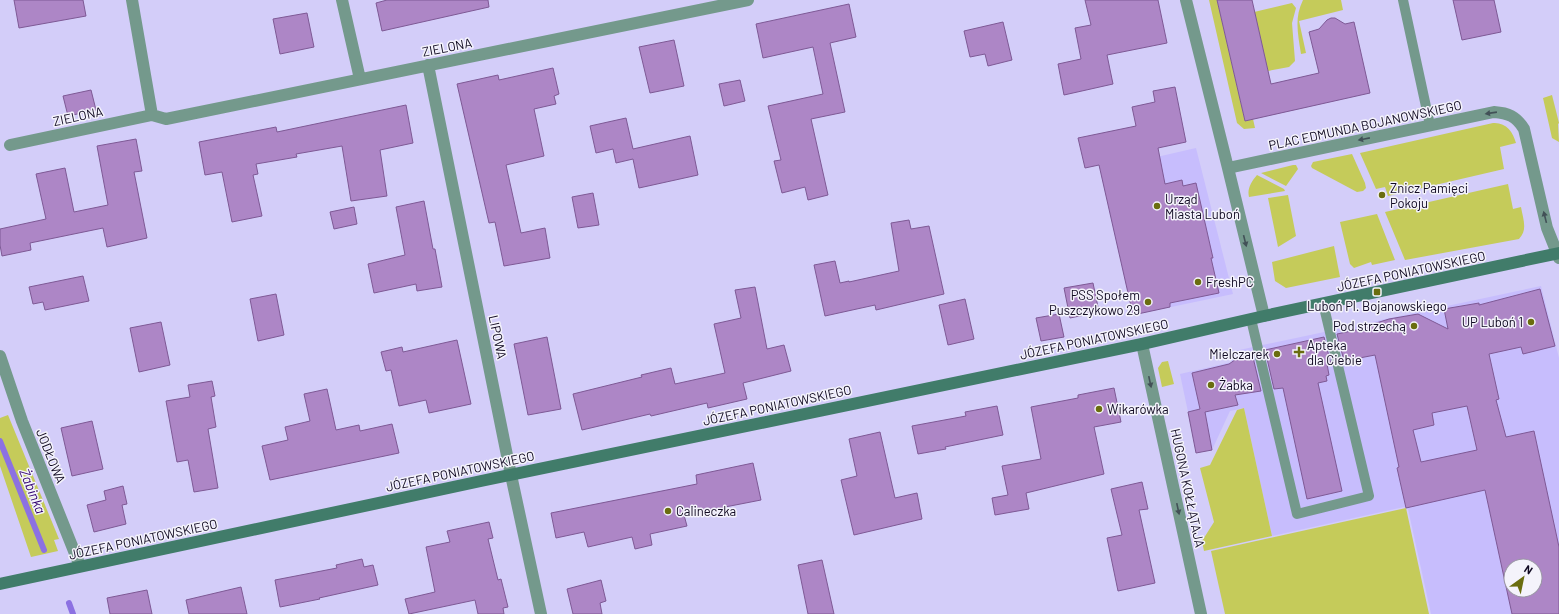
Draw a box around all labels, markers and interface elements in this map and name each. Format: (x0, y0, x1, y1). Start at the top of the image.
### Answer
street label: ZIELONA (421, 34, 473, 60)
street label: PLAC EDMUNDA BOJANOWSKIEGO (1267, 97, 1463, 153)
street label: ZIELONA (52, 103, 104, 129)
one-way arrow (1485, 110, 1497, 116)
one-way arrow (1358, 136, 1370, 142)
place label: Znicz Pamięci Pokoju (1390, 180, 1468, 211)
marker: Znicz Pamięci Pokoju (1377, 190, 1387, 200)
place label: Urząd Miasta Luboń (1165, 191, 1240, 222)
marker: Urząd Miasta Luboń (1152, 201, 1162, 211)
one-way arrow (1541, 211, 1547, 223)
one-way arrow (1243, 235, 1249, 247)
street label: JÓZEFA PONIATOWSKIEGO (1335, 247, 1487, 295)
place label: FreshPC (1206, 274, 1254, 290)
marker: FreshPC (1193, 277, 1203, 287)
place label: PSS Społem Puszczykowo 29 (1049, 287, 1140, 318)
marker: Luboń Pl. Bojanowskiego (1372, 287, 1382, 297)
marker: PSS Społem Puszczykowo 29 (1143, 297, 1153, 307)
place label: Luboń Pl. Bojanowskiego (1307, 298, 1447, 314)
street label: LIPOWA (486, 314, 510, 361)
place label: UP Luboń 1 (1462, 314, 1523, 330)
street label: JÓZEFA PONIATOWSKIEGO (1018, 315, 1170, 363)
marker: UP Luboń 1 (1526, 317, 1536, 327)
place label: Pod strzechą (1333, 318, 1406, 334)
marker: Pod strzechą (1409, 321, 1419, 331)
place label: Apteka dla Ciebie (1307, 337, 1362, 368)
place label: Mielczarek (1209, 346, 1269, 362)
marker: Apteka dla Ciebie (1294, 347, 1304, 357)
marker: Mielczarek (1272, 349, 1282, 359)
one-way arrow (1148, 376, 1154, 388)
place label: Żabka (1219, 377, 1253, 393)
marker: Żabka (1206, 380, 1216, 390)
street label: JÓZEFA PONIATOWSKIEGO (701, 381, 853, 429)
place label: Wikarówka (1107, 401, 1169, 417)
marker: Wikarówka (1094, 404, 1104, 414)
street label: JODŁOWA (33, 426, 69, 486)
street label: HUGONA KOŁŁĄTAJA (1168, 427, 1208, 549)
street label: JÓZEFA PONIATOWSKIEGO (384, 447, 536, 495)
water label: Żabinka (16, 466, 50, 516)
place label: Calineczka (676, 503, 736, 519)
one-way arrow (1176, 503, 1182, 515)
marker: Calineczka (663, 506, 673, 516)
street label: JÓZEFA PONIATOWSKIEGO (67, 515, 219, 563)
north arrow (1503, 558, 1543, 598)
text: N (1522, 562, 1535, 577)

